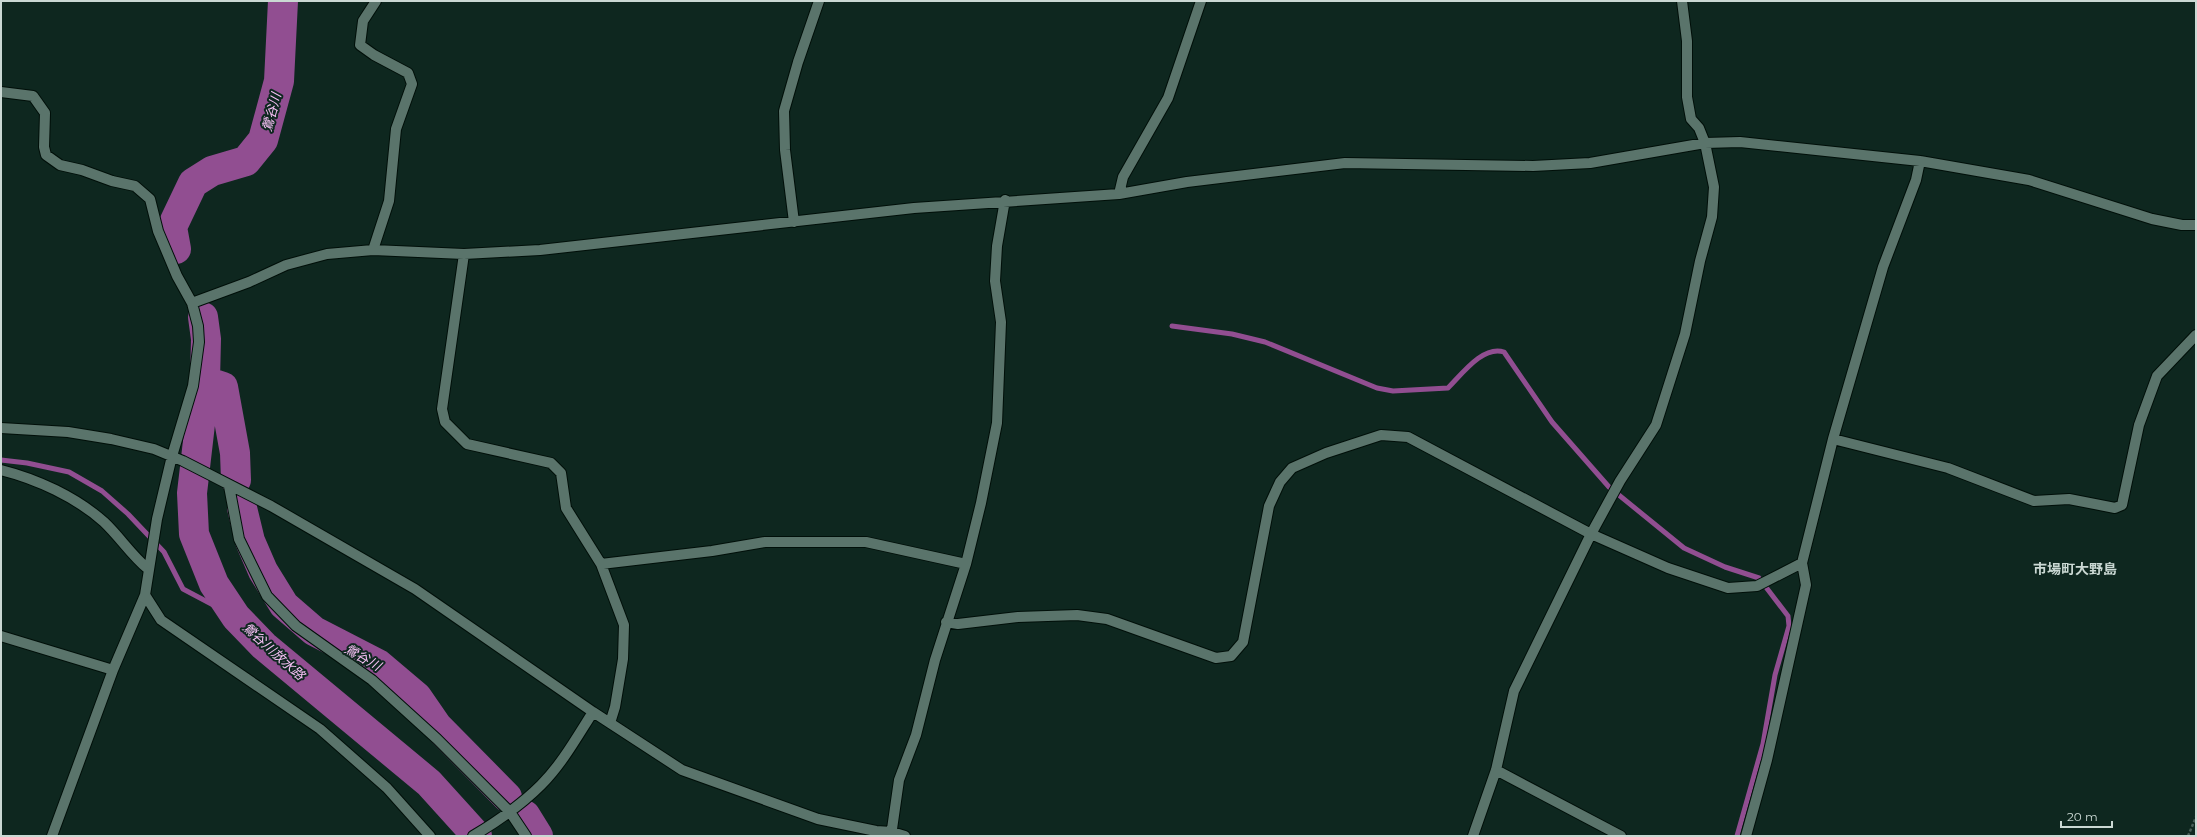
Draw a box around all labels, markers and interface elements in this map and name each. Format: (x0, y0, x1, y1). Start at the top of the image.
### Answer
water label: 鶯谷川 (258, 89, 284, 133)
district label: 市場町大野島 (2033, 560, 2117, 578)
water label: 鶯谷川放水路 (240, 619, 309, 684)
water label: 鶯谷川 (342, 640, 386, 675)
scale bar (2061, 803, 2112, 829)
text: 20 m (2067, 809, 2098, 824)

